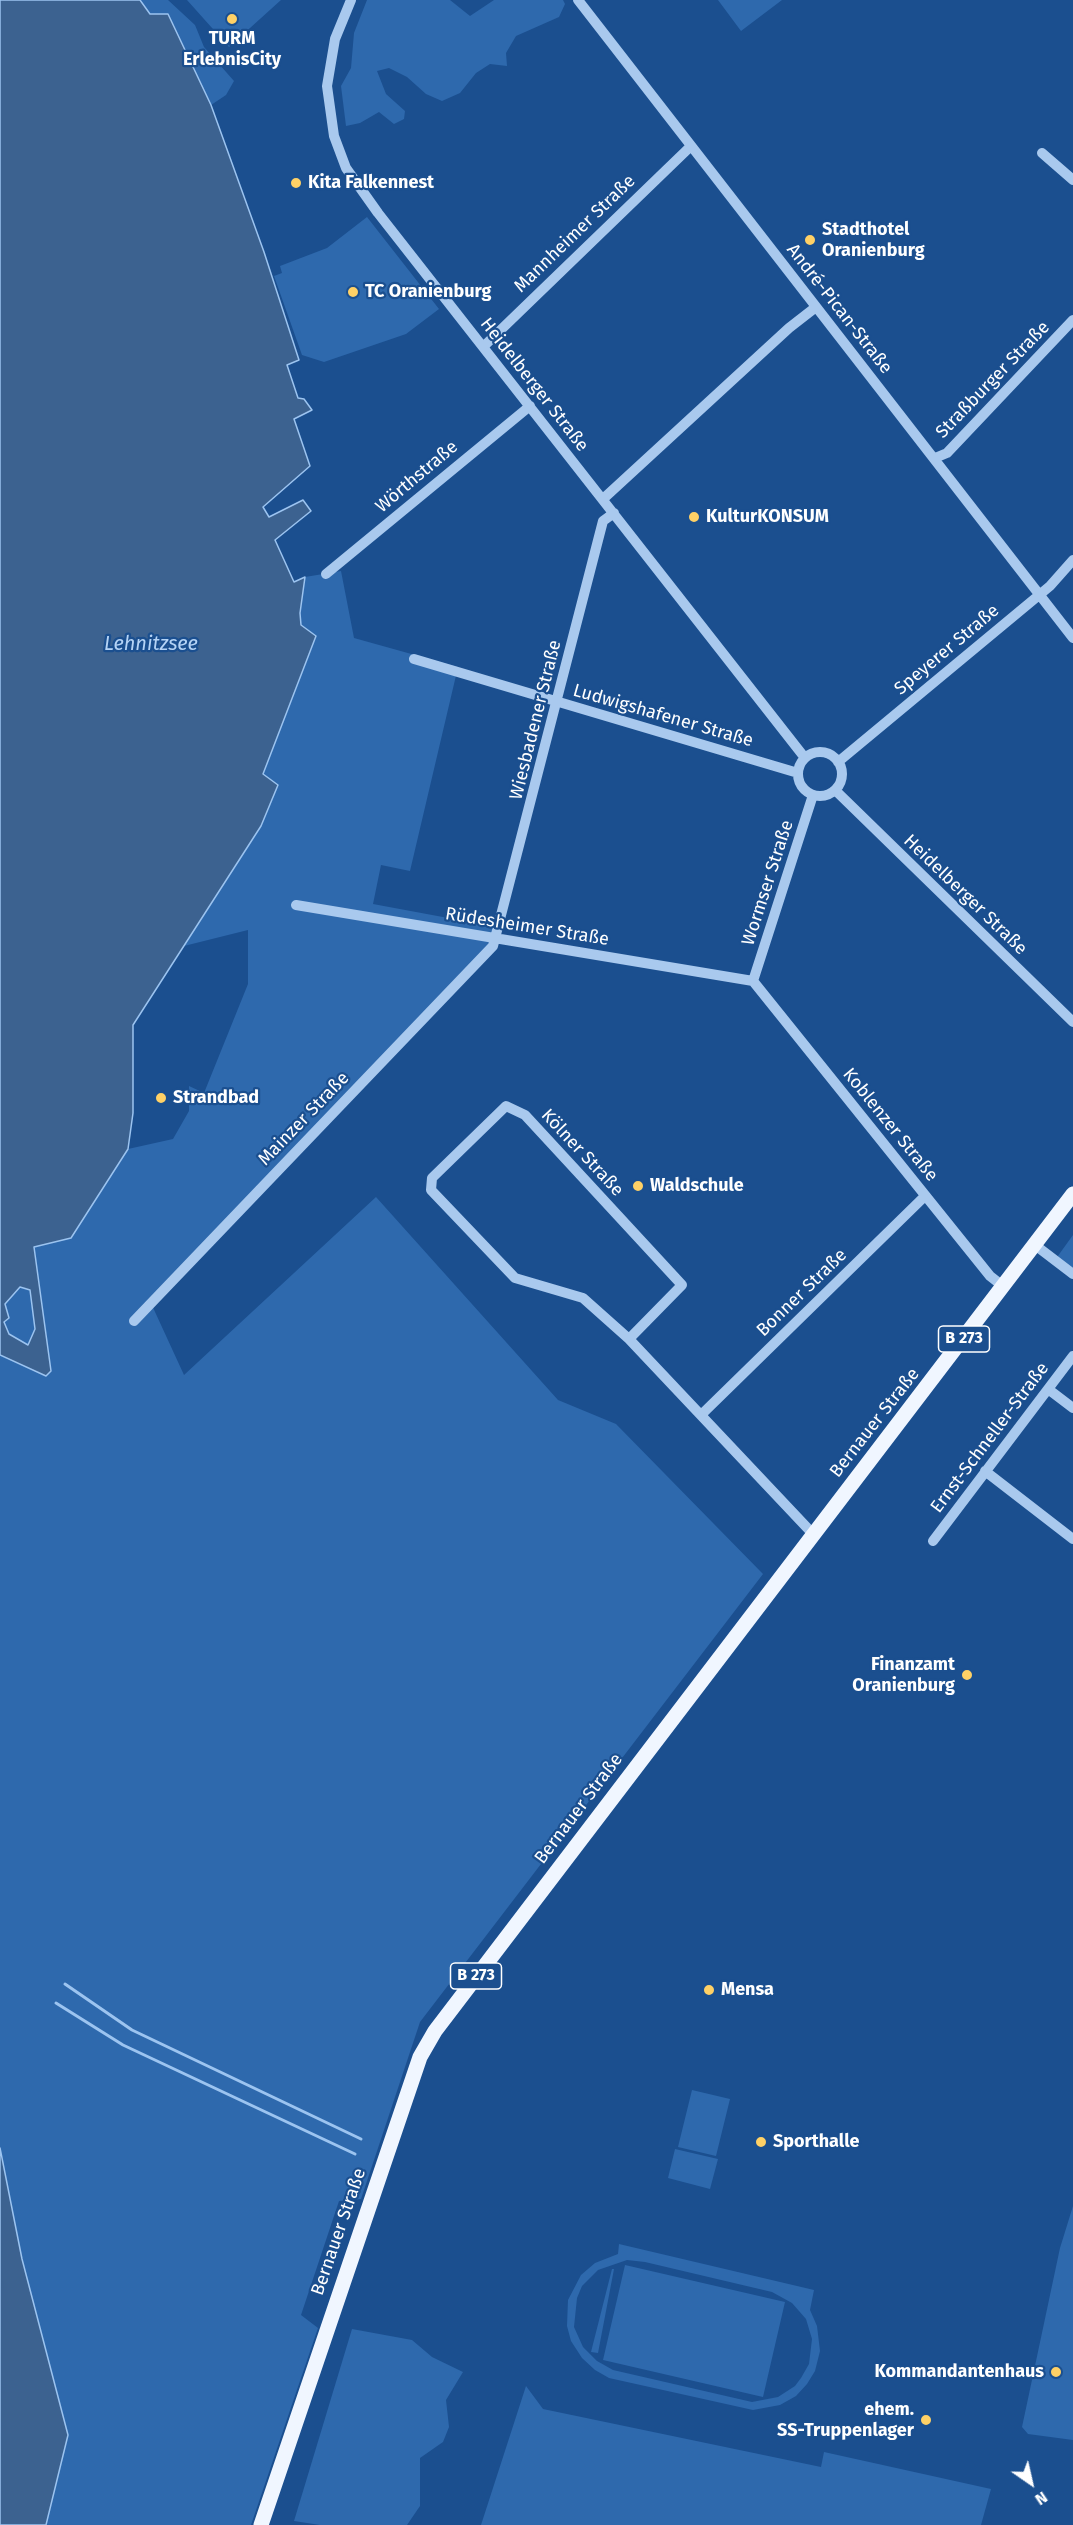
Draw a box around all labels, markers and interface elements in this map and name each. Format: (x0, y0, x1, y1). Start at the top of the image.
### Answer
marker: TURM ErlebnisCity (225, 12, 239, 26)
place label: TURM ErlebnisCity (183, 28, 281, 70)
street label: Mannheimer Straße (510, 171, 640, 297)
place label: Kita Falkennest (308, 172, 434, 194)
marker: Kita Falkennest (289, 176, 303, 190)
place label: Stadthotel Oranienburg (822, 219, 925, 262)
marker: Stadthotel Oranienburg (803, 233, 817, 247)
street label: André-Pican-Straße (782, 240, 896, 378)
place label: TC Oranienburg (365, 281, 491, 303)
marker: TC Oranienburg (346, 285, 360, 299)
street label: Heidelberger Straße (475, 314, 593, 456)
street label: Straßburger Straße (932, 317, 1054, 443)
street label: Wörthstraße (371, 436, 463, 518)
place label: KulturKONSUM (706, 506, 829, 528)
marker: KulturKONSUM (687, 510, 701, 524)
street label: Speyerer Straße (890, 600, 1004, 700)
water label: Lehnitzsee (104, 632, 198, 656)
street label: Wiesbadener Straße (506, 638, 566, 802)
street label: Ludwigshafener Straße (570, 680, 756, 752)
street label: Wormser Straße (738, 818, 798, 948)
street label: Heidelberger Straße (899, 830, 1031, 960)
street label: Rüdesheimer Straße (444, 903, 610, 951)
street label: Koblenzer Straße (838, 1064, 942, 1186)
street label: Mainzer Straße (254, 1068, 354, 1170)
place label: Strandbad (173, 1087, 259, 1109)
marker: Strandbad (154, 1091, 168, 1105)
street label: Kölner Straße (536, 1105, 628, 1201)
place label: Waldschule (650, 1175, 744, 1197)
marker: Waldschule (631, 1179, 645, 1193)
street label: Bonner Straße (752, 1245, 852, 1341)
road number: B 273 (938, 1326, 990, 1352)
street label: Ernst-Schneller-Straße (926, 1358, 1054, 1518)
street label: Bernauer Straße (826, 1364, 924, 1482)
place label: Finanzamt Oranienburg (852, 1654, 955, 1696)
marker: Finanzamt Oranienburg (960, 1668, 974, 1682)
street label: Bernauer Straße (530, 1749, 628, 1869)
road number: B 273 (450, 1963, 502, 1989)
place label: Mensa (721, 1979, 774, 2001)
marker: Mensa (702, 1983, 716, 1997)
place label: Sporthalle (773, 2131, 859, 2153)
marker: Sporthalle (754, 2135, 768, 2149)
street label: Bernauer Straße (307, 2166, 371, 2298)
place label: Kommandantenhaus (875, 2361, 1044, 2383)
marker: Kommandantenhaus (1049, 2365, 1063, 2379)
place label: ehem. SS-Truppenlager (777, 2399, 914, 2442)
marker: ehem. SS-Truppenlager (919, 2413, 933, 2427)
north arrow (1001, 2453, 1061, 2513)
text: N (1032, 2487, 1051, 2509)

